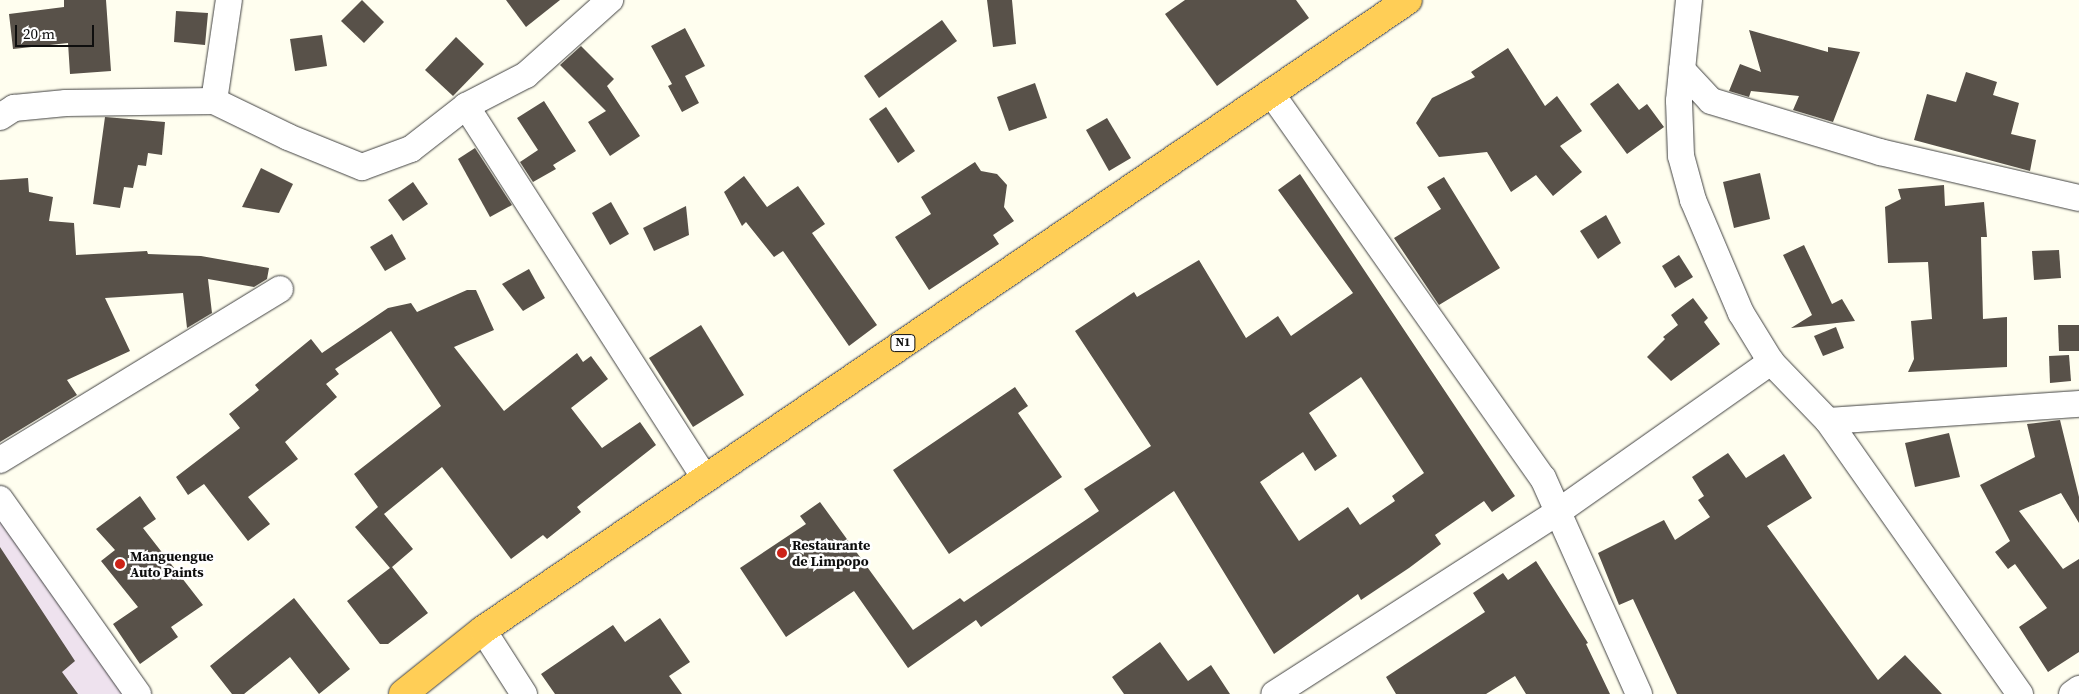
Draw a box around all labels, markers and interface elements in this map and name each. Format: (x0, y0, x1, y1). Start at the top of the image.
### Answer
scale bar (18, 15, 96, 47)
text: 20 m (23, 23, 55, 44)
road number: N1 (889, 333, 917, 352)
place label: Restaurante de Limpopo (792, 537, 870, 570)
marker: Restaurante de Limpopo (776, 547, 788, 559)
place label: Manguengue Auto Paints (130, 548, 214, 580)
marker: Manguengue Auto Paints (114, 558, 126, 570)

